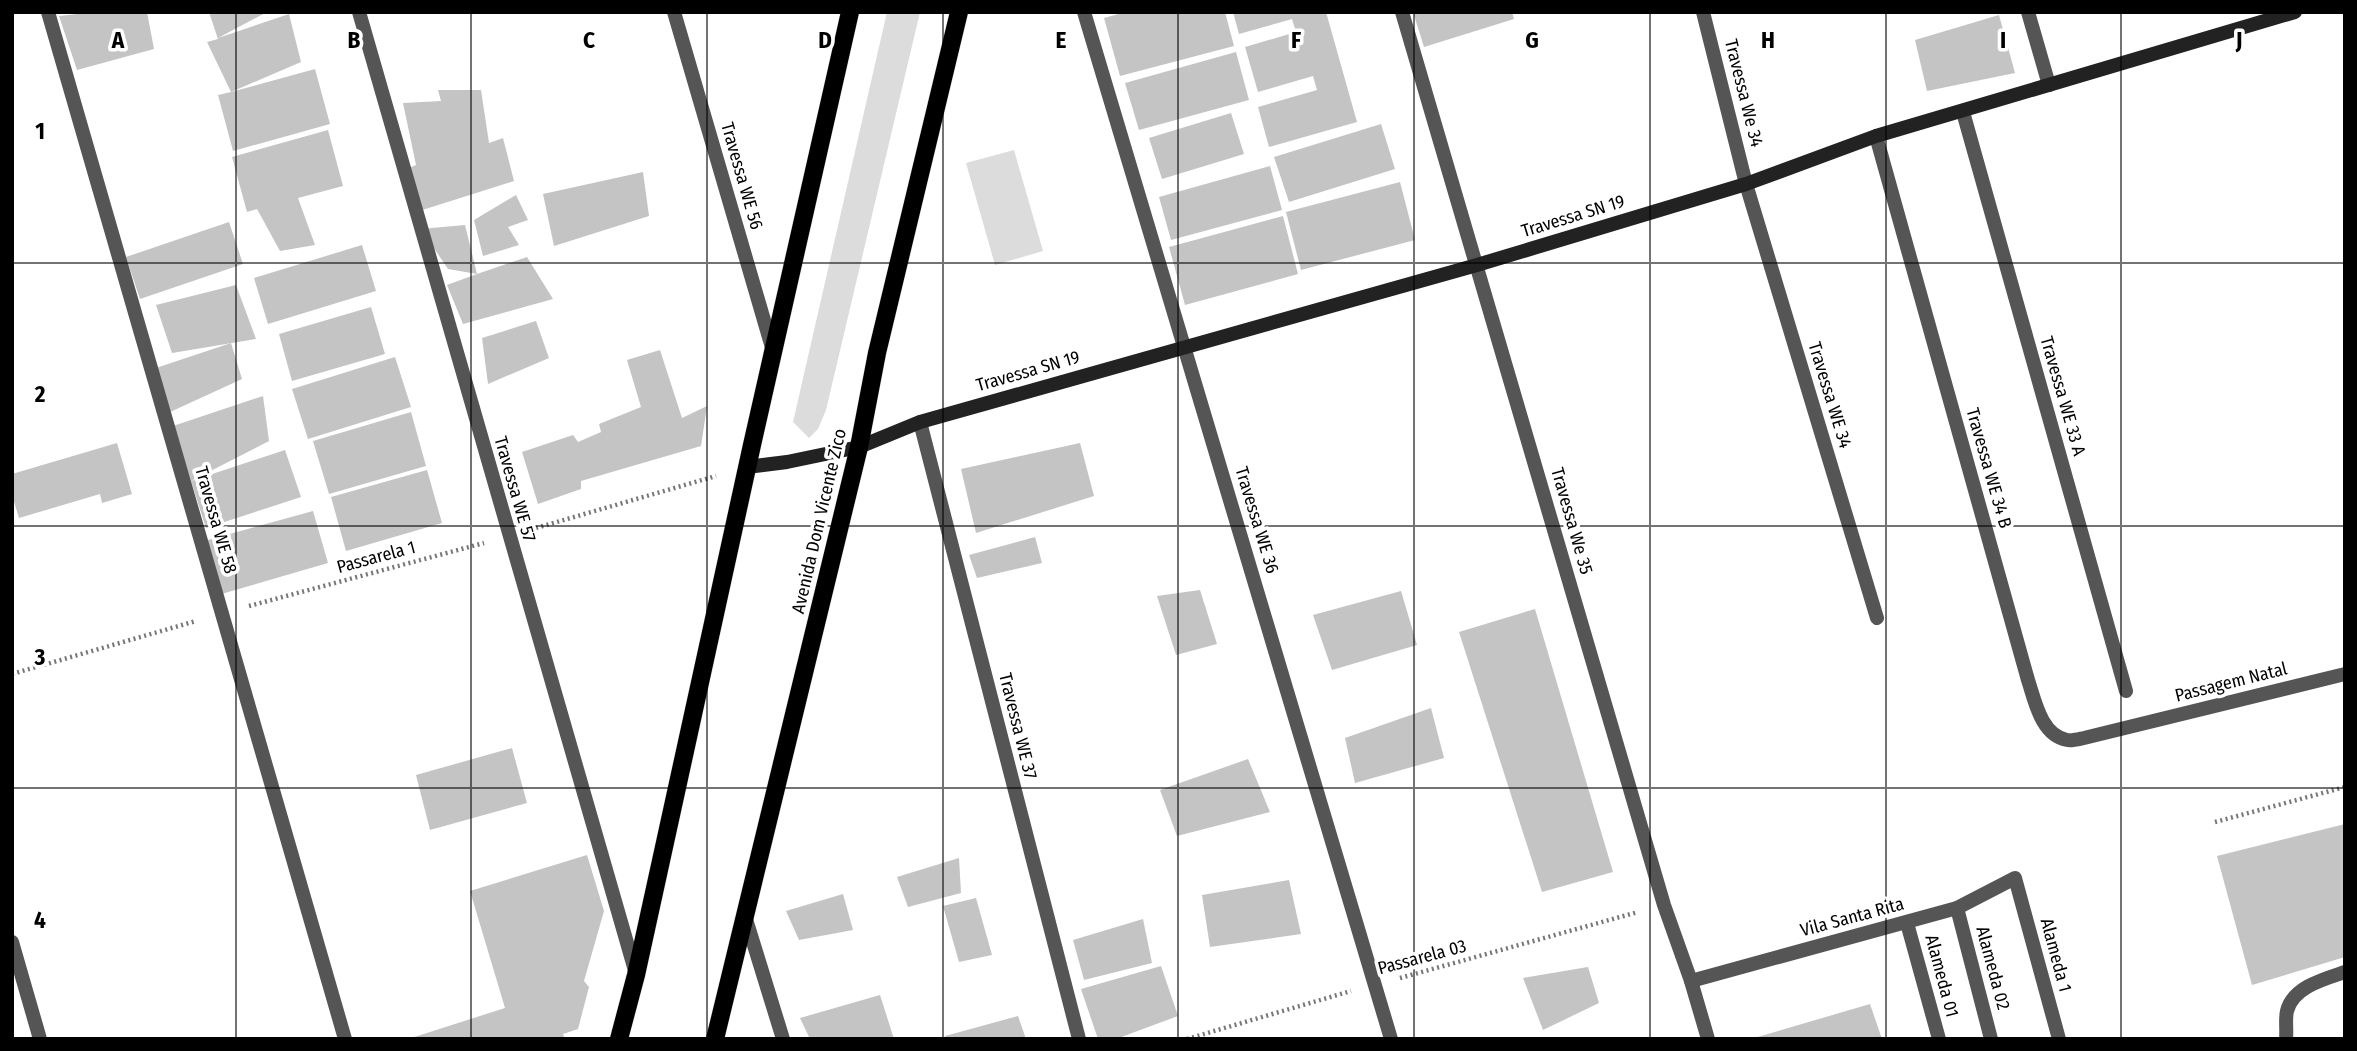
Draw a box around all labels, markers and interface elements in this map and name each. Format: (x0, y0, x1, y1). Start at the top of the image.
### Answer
text: A (111, 26, 125, 54)
text: B (348, 26, 361, 54)
text: C (583, 26, 595, 54)
text: D (818, 26, 832, 54)
text: E (1056, 26, 1067, 54)
text: F (1291, 26, 1301, 54)
text: G (1525, 26, 1539, 54)
text: H (1761, 26, 1775, 54)
text: I (2000, 26, 2006, 54)
text: J (2235, 26, 2242, 54)
street label: Travessa We 34 (1720, 37, 1768, 149)
text: 1 (35, 117, 45, 145)
street label: Travessa WE 56 (716, 120, 768, 232)
street label: Travessa SN 19 (1519, 190, 1627, 242)
street label: Travessa WE 33 A (2035, 334, 2091, 459)
street label: Travessa WE 34 (1803, 339, 1857, 451)
street label: Travessa SN 19 (974, 346, 1082, 396)
text: 2 (34, 380, 46, 408)
street label: Travessa WE 34 B (1961, 405, 2017, 531)
street label: Avenida Dom Vicente Zico (787, 426, 851, 616)
street label: Travessa WE 57 (489, 434, 541, 544)
street label: Travessa WE 58 (190, 464, 242, 576)
street label: Travessa WE 36 (1230, 464, 1284, 576)
street label: Travessa We 35 (1546, 465, 1598, 577)
street label: Passarela 1 (334, 536, 418, 578)
text: 3 (34, 643, 46, 671)
street label: Passagem Natal (2173, 657, 2290, 707)
street label: Travessa WE 37 (994, 671, 1042, 781)
street label: Vila Santa Rita (1798, 893, 1906, 941)
text: 4 (34, 906, 46, 934)
street label: Alameda 1 (2036, 916, 2076, 994)
street label: Alameda 02 (1971, 924, 2015, 1012)
street label: Alameda 01 (1920, 932, 1964, 1020)
street label: Passarela 03 (1375, 935, 1469, 979)

